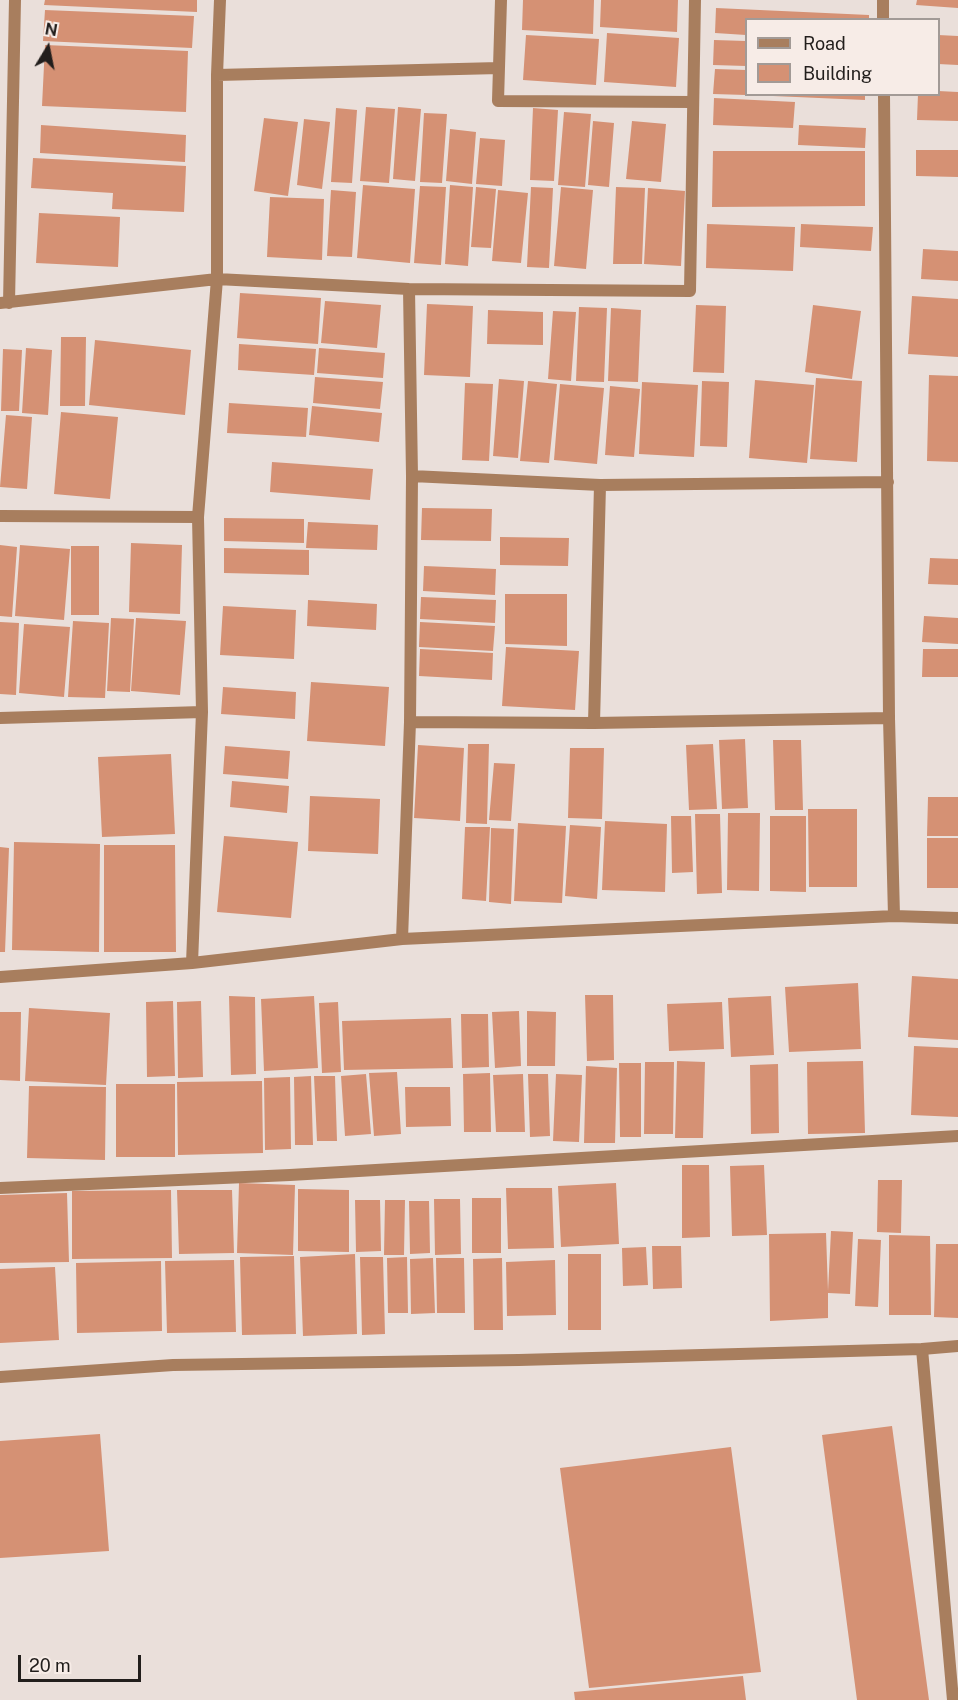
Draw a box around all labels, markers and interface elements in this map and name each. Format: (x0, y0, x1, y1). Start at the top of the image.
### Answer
north arrow (18, 18, 78, 78)
legend (745, 18, 940, 96)
text: N (43, 19, 59, 40)
text: Road (803, 33, 846, 54)
text: Building (803, 63, 872, 84)
scale bar (21, 1643, 144, 1681)
text: 20 m (29, 1655, 71, 1676)

